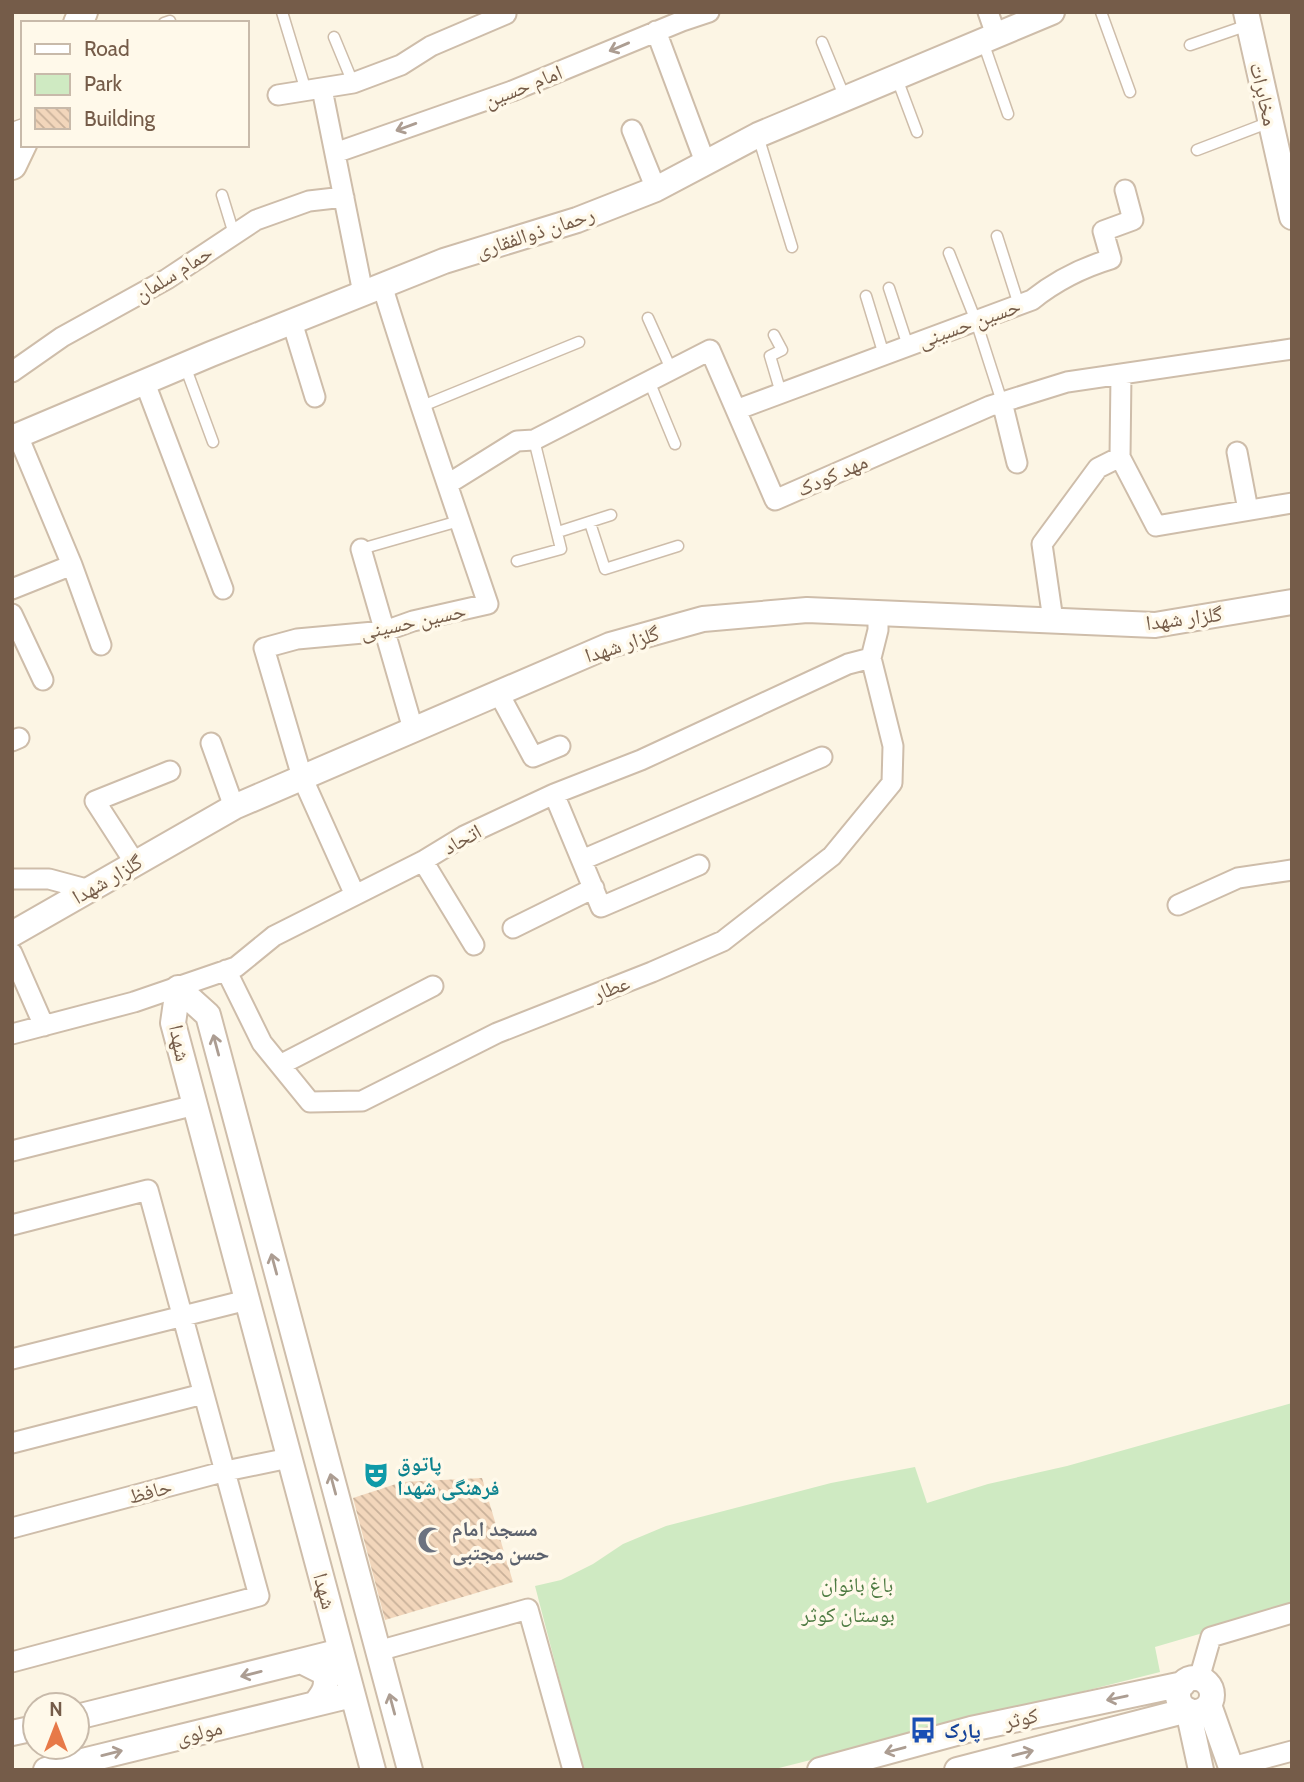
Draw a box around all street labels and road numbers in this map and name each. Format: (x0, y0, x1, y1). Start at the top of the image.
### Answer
street label: امام حسین (480, 59, 566, 115)
street label: مخابرات (1245, 60, 1283, 128)
street label: رحمان ذوالفقاری (473, 201, 597, 263)
street label: حمام سلمان (129, 239, 218, 309)
street label: حسین حسینی (914, 293, 1024, 354)
street label: مهد کودک (793, 448, 871, 502)
street label: حسین حسینی (358, 598, 468, 645)
street label: گلزار شهدا (1144, 601, 1224, 635)
street label: گلزار شهدا (582, 620, 663, 668)
street label: اتحاد (438, 818, 486, 860)
street label: گلزار شهدا (67, 849, 147, 909)
street label: عطار (588, 970, 633, 1007)
street label: شهدا (164, 1022, 196, 1064)
street label: حافظ (126, 1473, 174, 1509)
street label: شهدا (308, 1570, 342, 1612)
street label: کوثر (1001, 1702, 1041, 1734)
street label: مولوی (173, 1714, 225, 1750)

